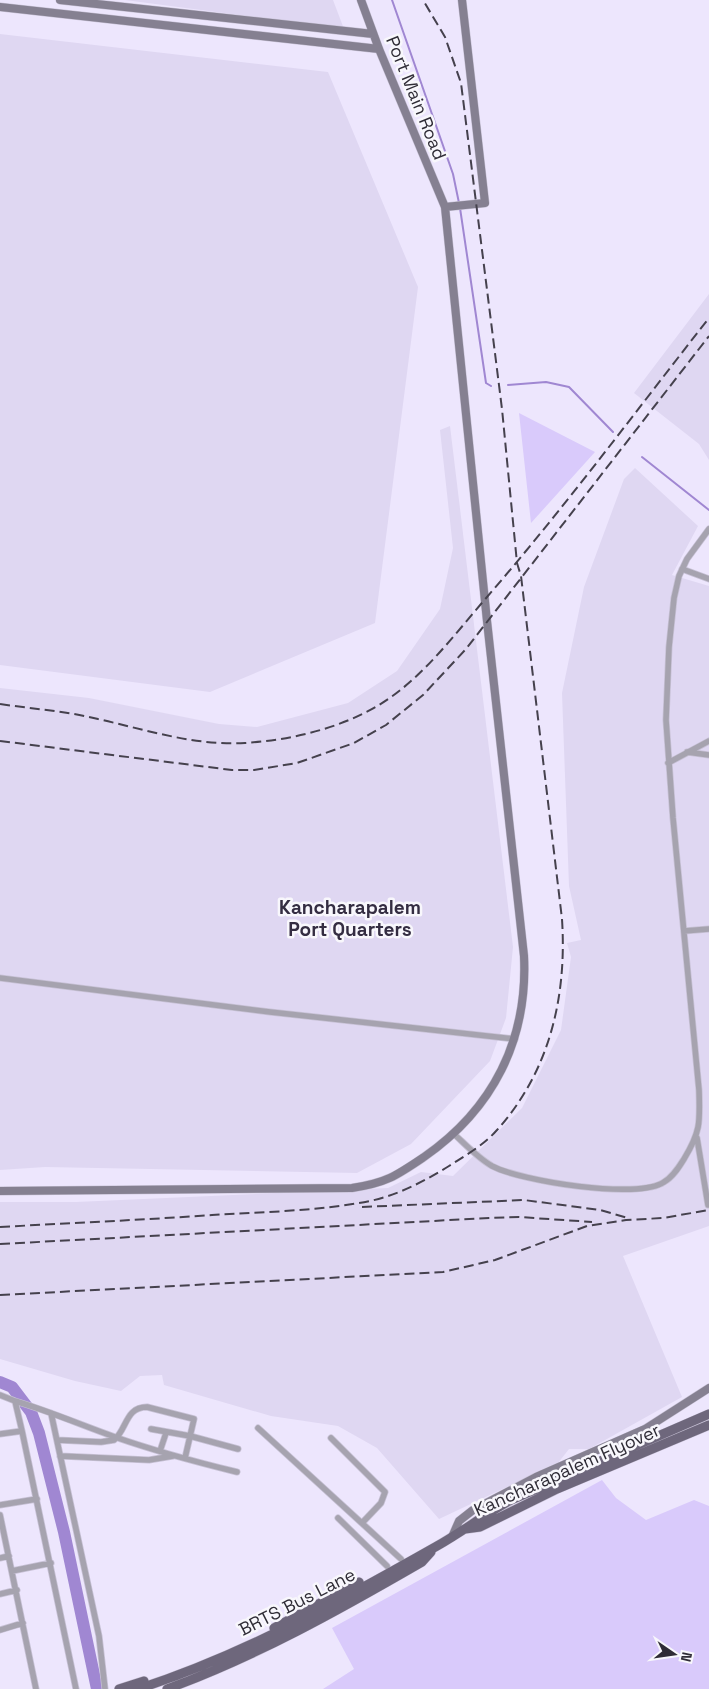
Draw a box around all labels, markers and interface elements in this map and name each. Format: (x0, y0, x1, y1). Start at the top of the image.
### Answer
street label: Port Main Road (381, 33, 452, 163)
district label: Kancharapalem Port Quarters (279, 895, 421, 942)
street label: Kancharapalem Flyover (470, 1418, 664, 1521)
street label: BRTS Bus Lane (235, 1562, 359, 1641)
north arrow (649, 1629, 699, 1679)
text: N (677, 1650, 696, 1664)

